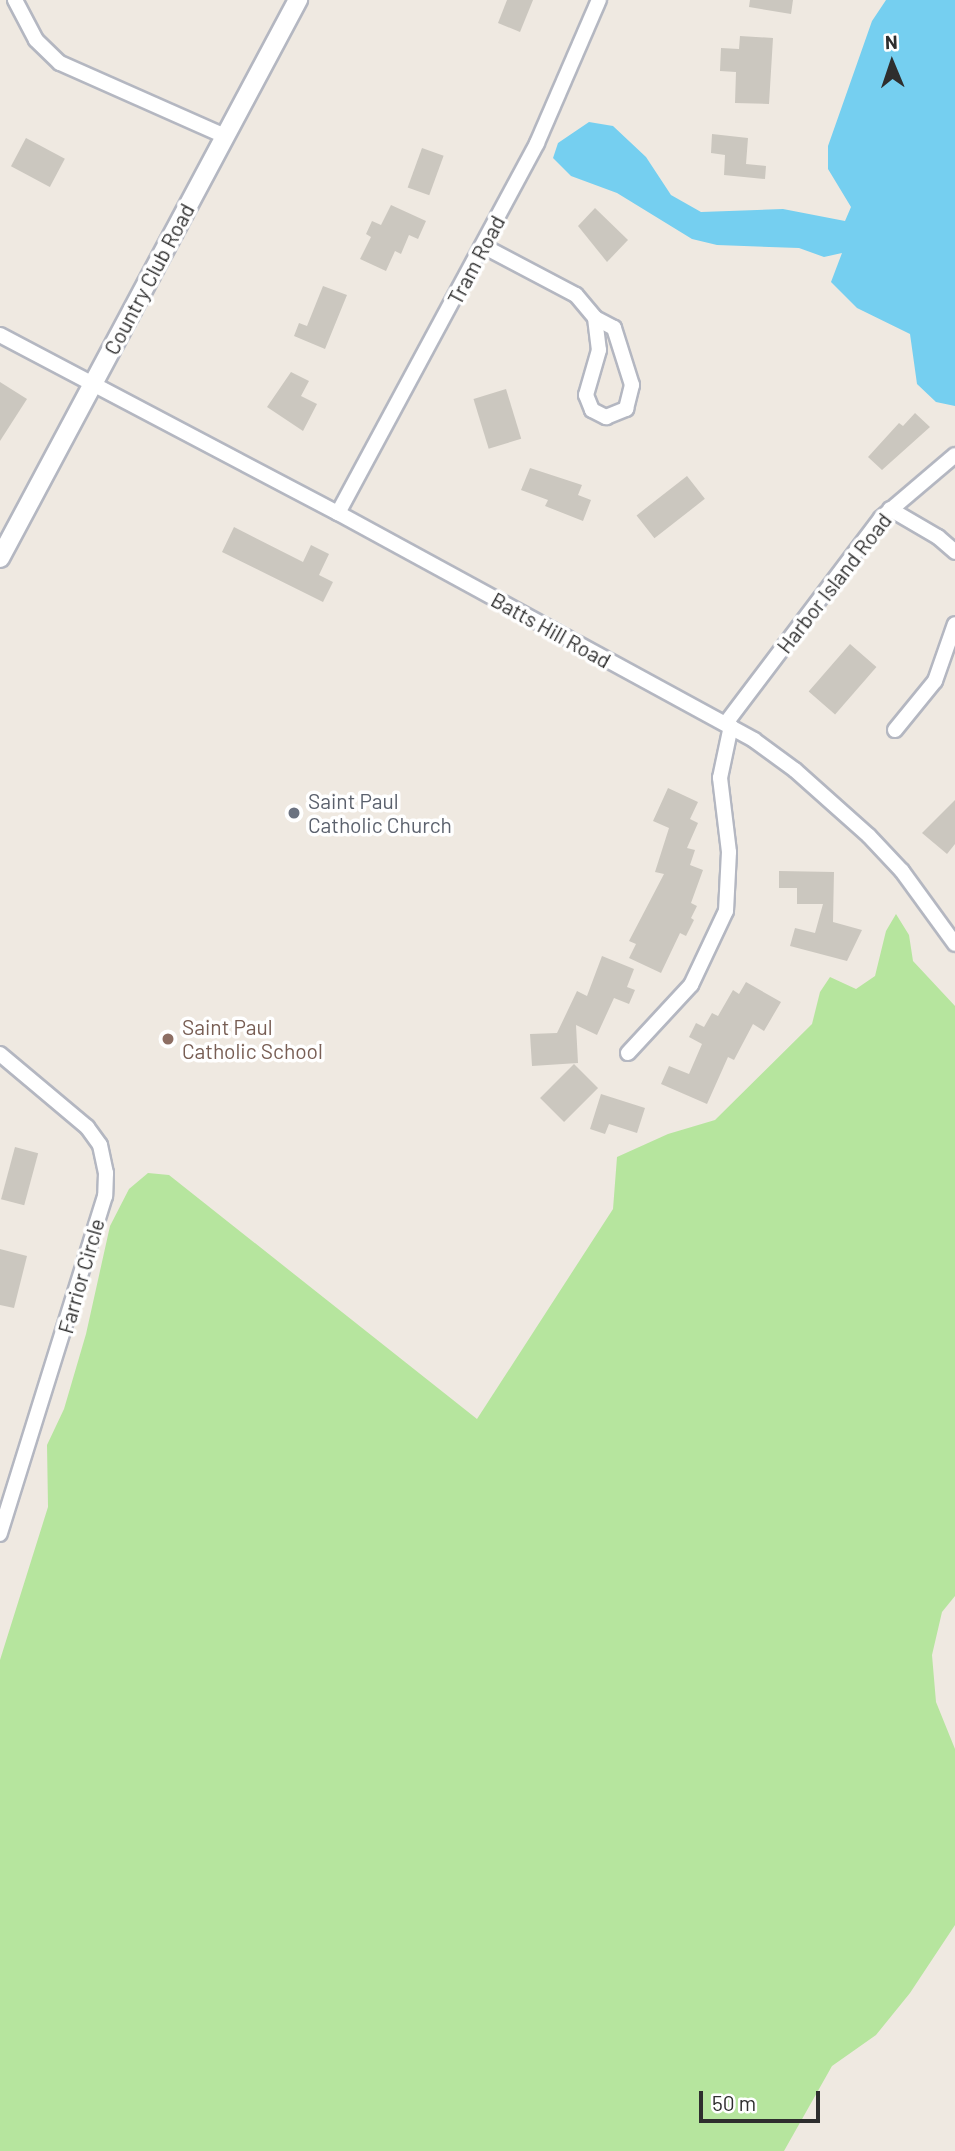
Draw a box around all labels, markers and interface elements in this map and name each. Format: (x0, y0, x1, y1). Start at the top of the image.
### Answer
north arrow (857, 28, 927, 98)
text: N (885, 30, 898, 53)
street label: Country Club Road (99, 199, 199, 359)
street label: Tram Road (442, 211, 510, 309)
street label: Harbor Island Road (771, 508, 897, 658)
street label: Batts Hill Road (487, 587, 615, 673)
place label: Saint Paul Catholic Church (308, 788, 452, 838)
marker: Saint Paul Catholic Church (286, 805, 302, 821)
place label: Saint Paul Catholic School (182, 1014, 323, 1064)
marker: Saint Paul Catholic School (160, 1031, 176, 1047)
street label: Farrior Circle (53, 1216, 109, 1336)
scale bar (703, 2078, 824, 2122)
text: 50 m (712, 2090, 756, 2115)

